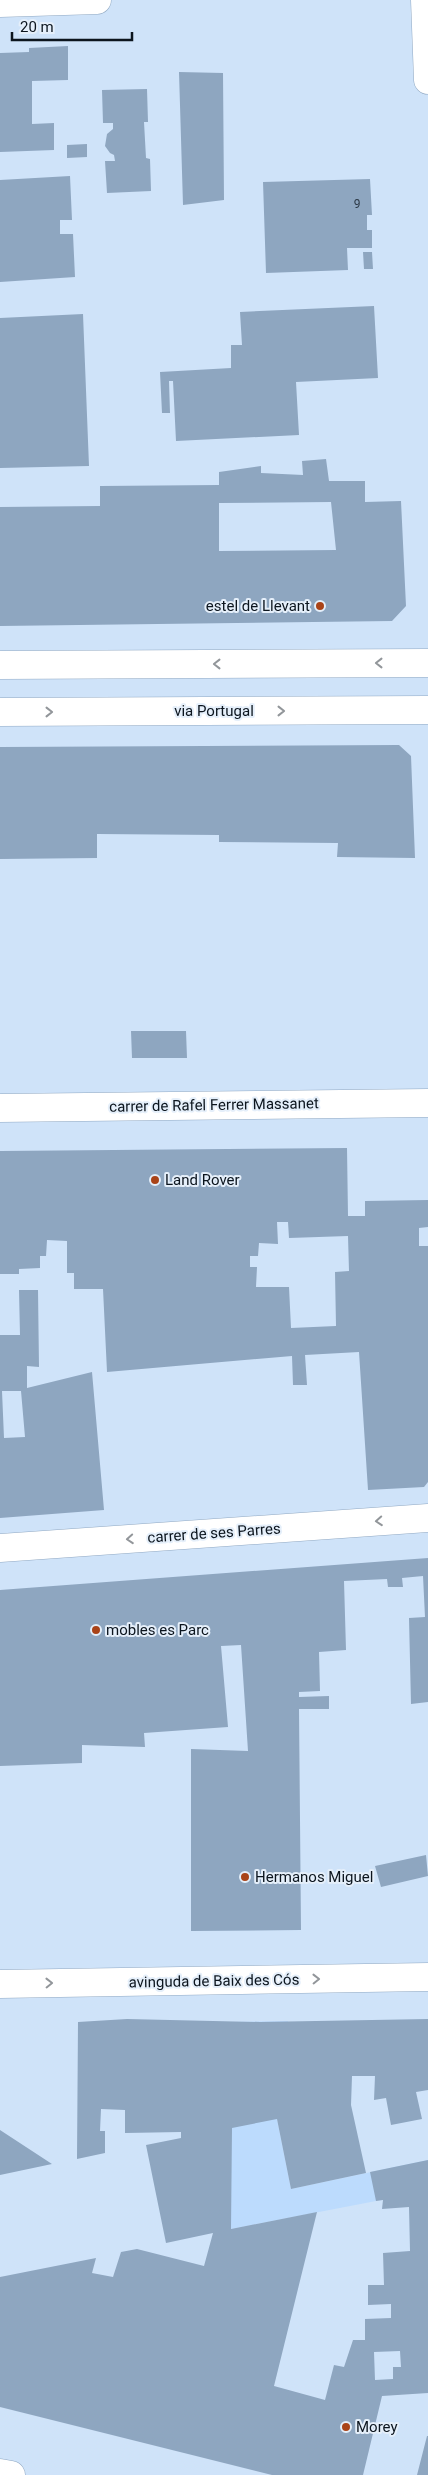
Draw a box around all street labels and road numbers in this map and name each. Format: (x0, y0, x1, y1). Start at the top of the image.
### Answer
street label: via Portugal (174, 702, 254, 720)
street label: carrer de Rafel Ferrer Massanet (109, 1094, 319, 1116)
street label: carrer de ses Parres (147, 1519, 281, 1547)
street label: avinguda de Baix des Cós (129, 1971, 299, 1991)

